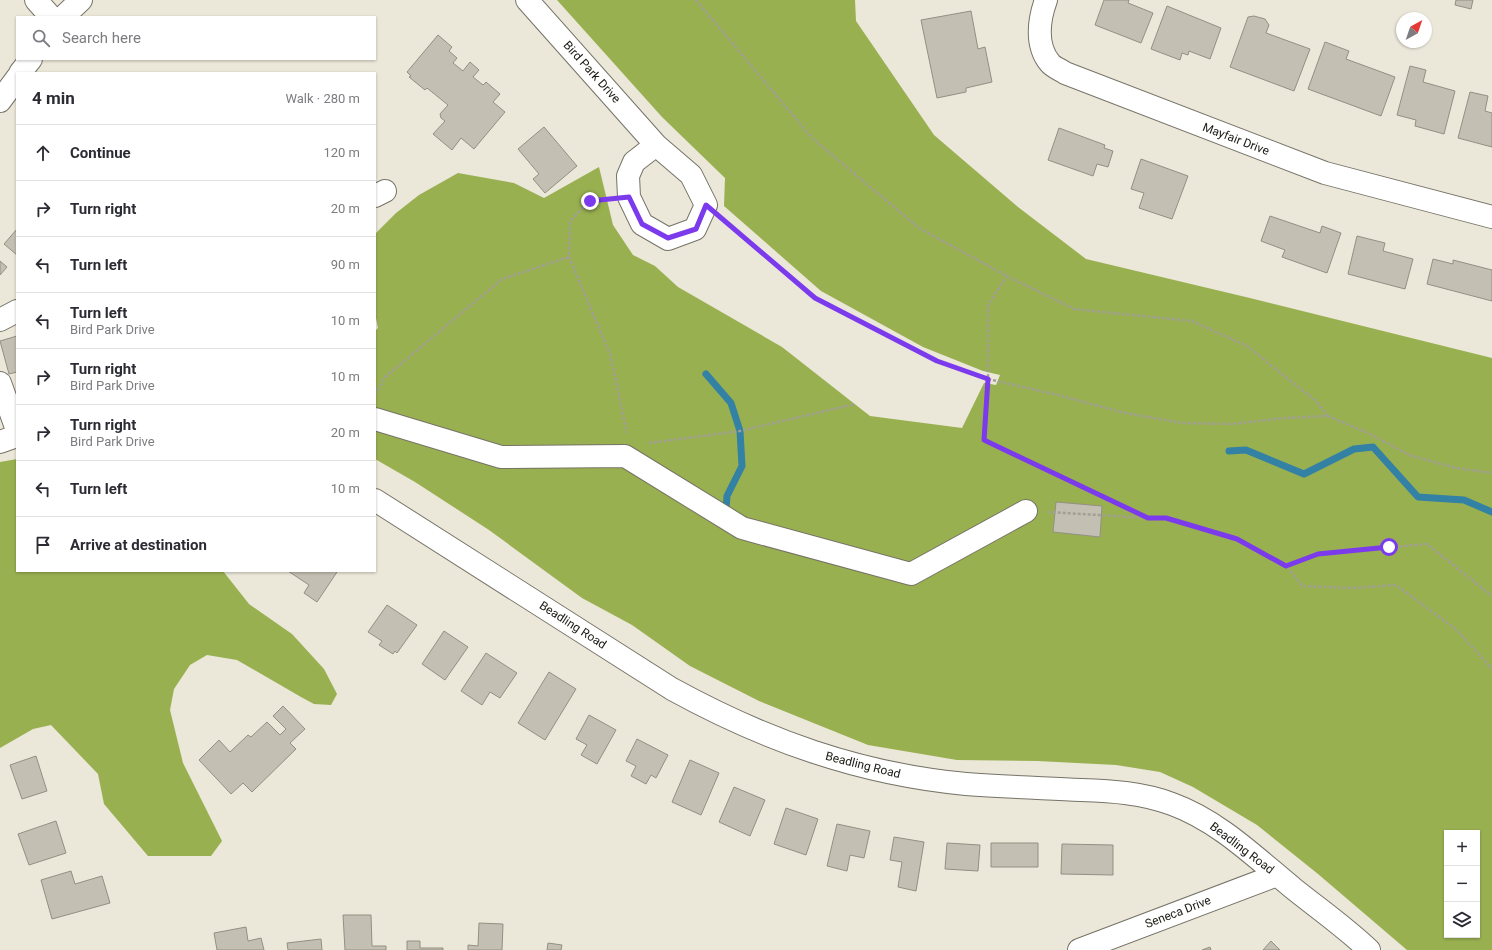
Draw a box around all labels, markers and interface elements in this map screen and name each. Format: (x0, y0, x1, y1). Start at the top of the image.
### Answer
north arrow (1396, 12, 1432, 48)
search box (16, 16, 376, 60)
icon: search (30, 27, 52, 49)
text: Search here (62, 29, 141, 47)
street label: Bird Park Drive (561, 38, 623, 106)
text: 4 min (32, 88, 75, 108)
text: Walk · 280 m (285, 91, 360, 106)
street label: Mayfair Drive (1201, 120, 1271, 158)
icon: ahead (32, 142, 54, 164)
text: Continue (70, 144, 131, 162)
text: 120 m (323, 145, 360, 160)
route end (581, 192, 599, 210)
icon: right (32, 198, 54, 220)
text: Turn right (70, 200, 136, 218)
text: 20 m (331, 201, 360, 216)
icon: left (32, 254, 54, 276)
text: Turn left (70, 256, 127, 274)
text: 90 m (331, 257, 360, 272)
text: Turn left (70, 304, 127, 322)
icon: left (32, 310, 54, 332)
text: 10 m (331, 313, 360, 328)
text: Bird Park Drive (70, 322, 155, 337)
text: Turn right (70, 360, 136, 378)
icon: right (32, 366, 54, 388)
text: 10 m (331, 369, 360, 384)
text: Bird Park Drive (70, 378, 155, 393)
text: Turn right (70, 416, 136, 434)
icon: right (32, 422, 54, 444)
text: 20 m (331, 425, 360, 440)
text: Bird Park Drive (70, 434, 155, 449)
icon: left (32, 478, 54, 500)
text: Turn left (70, 480, 127, 498)
text: 10 m (331, 481, 360, 496)
icon: arrive (32, 534, 54, 556)
text: Arrive at destination (70, 536, 207, 554)
route start (1380, 538, 1398, 556)
street label: Beadling Road (537, 598, 609, 652)
street label: Beadling Road (824, 749, 902, 781)
street label: Beadling Road (1207, 819, 1277, 877)
map controls (1444, 830, 1480, 938)
button: + (1444, 830, 1480, 866)
button: − (1444, 866, 1480, 902)
street label: Seneca Drive (1143, 893, 1213, 931)
button: layers (1444, 902, 1480, 938)

